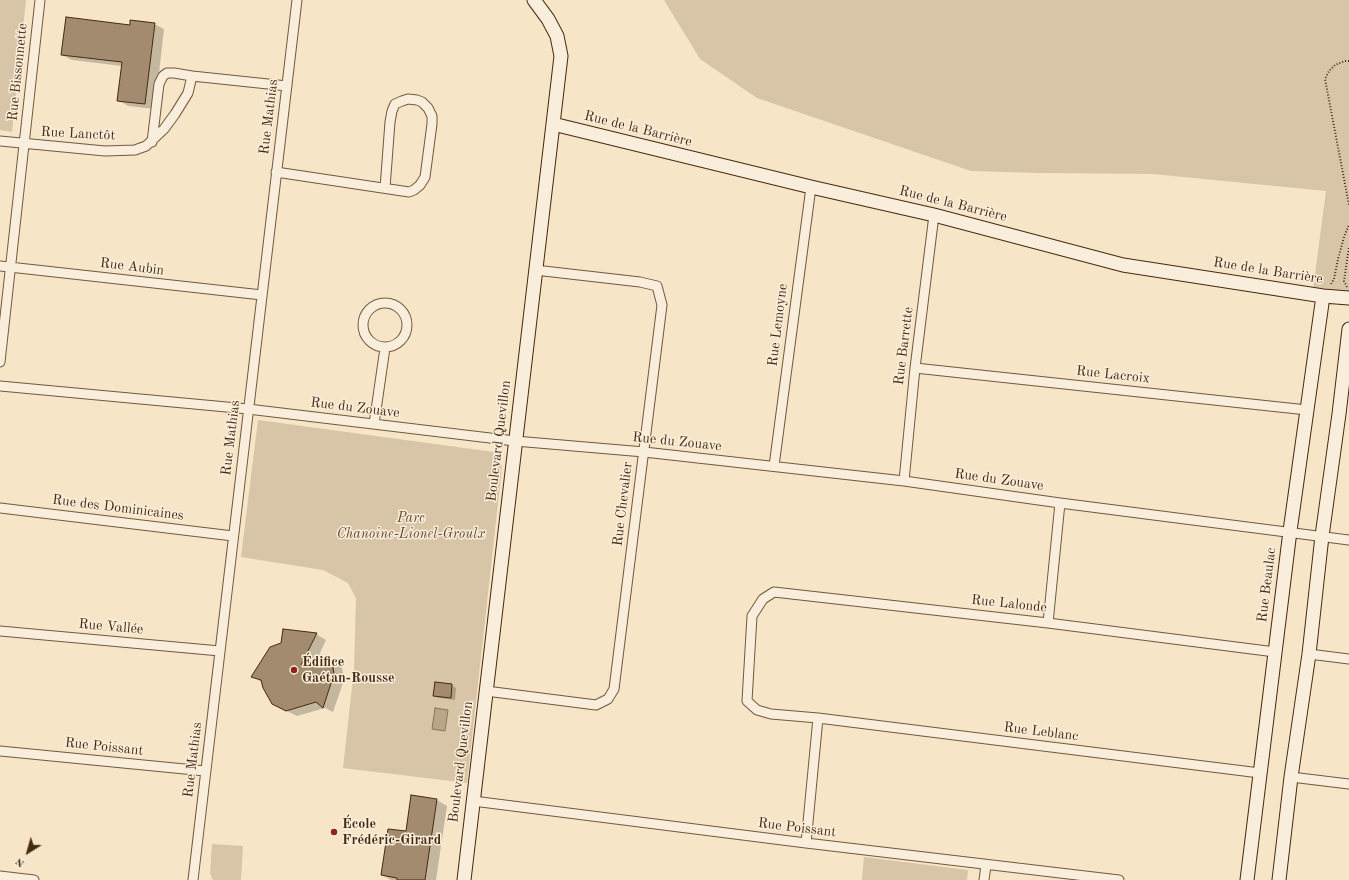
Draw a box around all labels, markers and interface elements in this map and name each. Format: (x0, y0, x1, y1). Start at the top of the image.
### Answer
street label: Rue Bissonnette (5, 22, 31, 122)
street label: Rue Mathias (256, 78, 282, 156)
street label: Rue de la Barrière (582, 107, 694, 151)
street label: Rue Lanctôt (40, 124, 116, 144)
street label: Rue de la Barrière (897, 182, 1009, 226)
street label: Rue de la Barrière (1212, 254, 1324, 288)
street label: Rue Aubin (99, 255, 165, 279)
street label: Rue Lemoyne (765, 283, 791, 367)
street label: Rue Barrette (891, 306, 917, 386)
street label: Rue Lacroix (1075, 363, 1151, 387)
street label: Boulevard Quevillon (483, 379, 515, 503)
street label: Rue du Zouave (309, 394, 401, 422)
street label: Rue Mathias (218, 399, 244, 477)
street label: Rue du Zouave (631, 429, 723, 455)
street label: Rue Chevalier (609, 461, 637, 547)
street label: Rue du Zouave (953, 465, 1045, 495)
street label: Rue des Dominicaines (51, 492, 185, 524)
park label: Parc Chanoine-Lionel-Groulx (337, 510, 485, 542)
street label: Rue Beaulac (1254, 547, 1280, 623)
street label: Rue Lalonde (970, 592, 1048, 616)
street label: Rue Vallée (78, 616, 144, 638)
place label: Édifice Gaétan-Rousse (302, 654, 395, 686)
marker: Édifice Gaétan-Rousse (289, 665, 299, 675)
street label: Boulevard Quevillon (445, 700, 477, 824)
street label: Rue Leblanc (1003, 719, 1079, 745)
street label: Rue Mathias (180, 721, 206, 799)
street label: Rue Poissant (64, 735, 144, 759)
street label: Rue Poissant (757, 815, 837, 841)
place label: École Frédéric-Girard (342, 816, 441, 848)
marker: École Frédéric-Girard (329, 827, 339, 837)
north arrow (8, 832, 48, 872)
text: N (14, 855, 27, 869)

